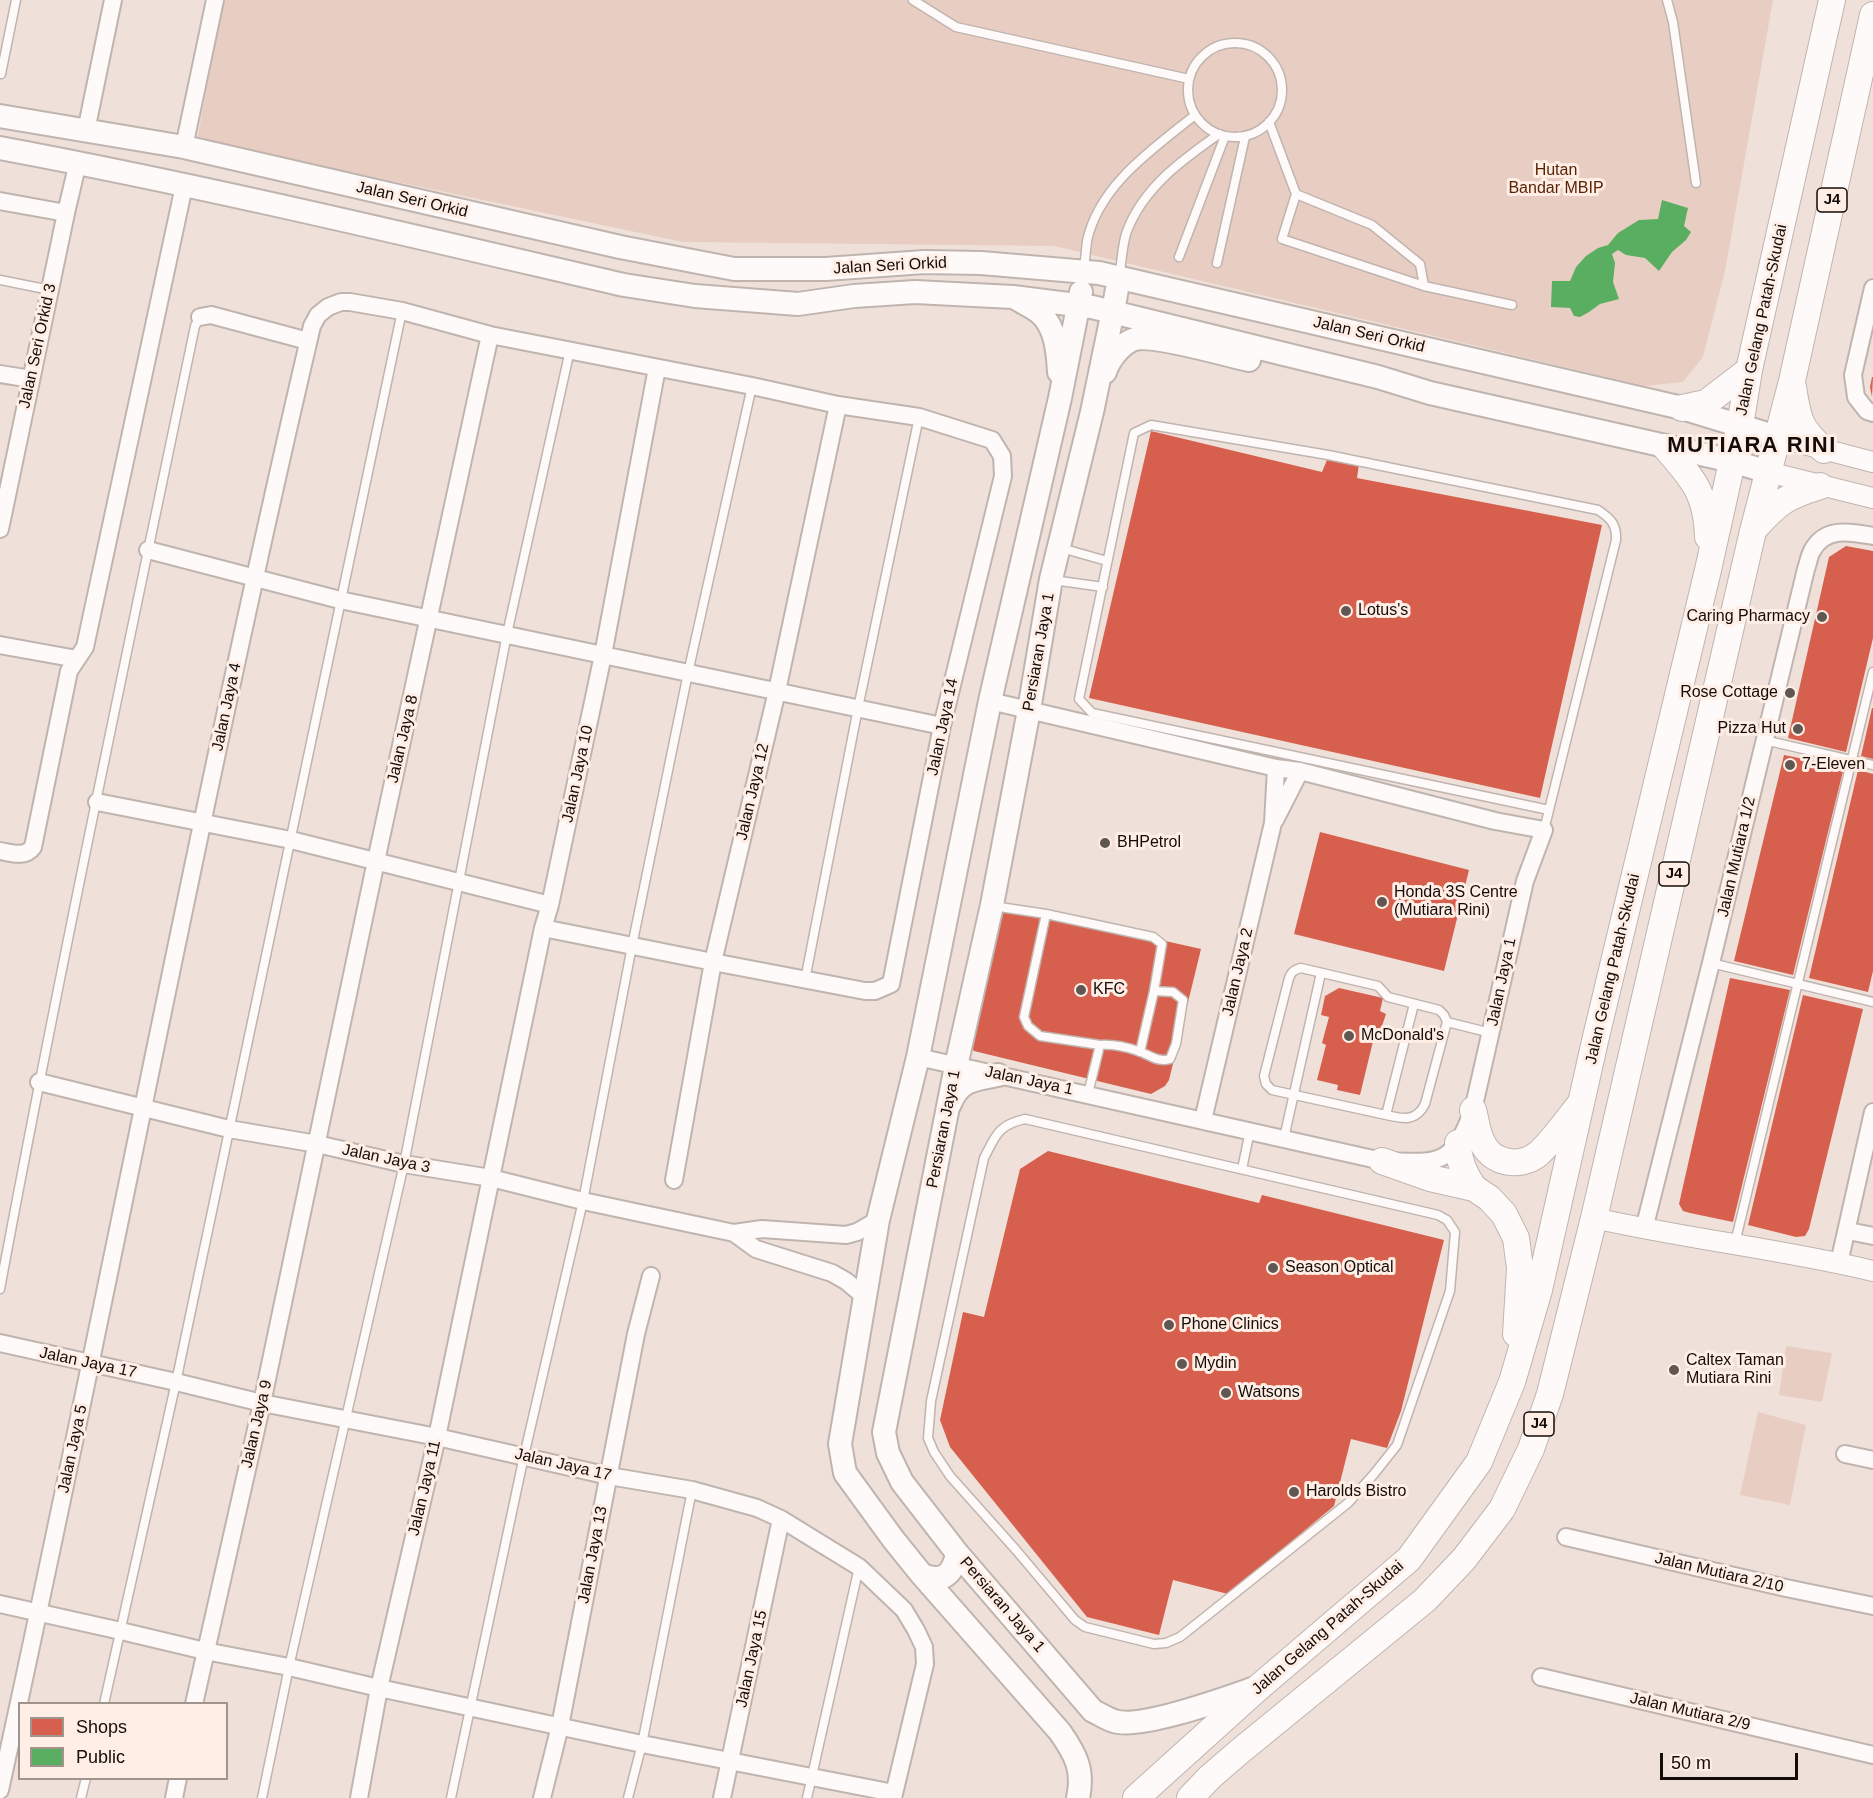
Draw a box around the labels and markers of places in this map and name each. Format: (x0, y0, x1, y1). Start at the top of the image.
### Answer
place label: Lotus's (1358, 601, 1408, 621)
marker: Lotus's (1339, 604, 1353, 618)
place label: Caring Pharmacy (1686, 607, 1810, 627)
marker: Caring Pharmacy (1815, 610, 1829, 624)
place label: Rose Cottage (1680, 683, 1778, 703)
marker: Rose Cottage (1783, 686, 1797, 700)
place label: Pizza Hut (1718, 719, 1786, 739)
marker: Pizza Hut (1791, 722, 1805, 736)
place label: 7-Eleven (1802, 755, 1865, 775)
marker: 7-Eleven (1783, 758, 1797, 772)
place label: BHPetrol (1117, 833, 1181, 853)
marker: BHPetrol (1098, 836, 1112, 850)
place label: Honda 3S Centre (Mutiara Rini) (1394, 883, 1518, 921)
marker: Honda 3S Centre (Mutiara Rini) (1375, 895, 1389, 909)
place label: KFC (1093, 980, 1125, 1000)
marker: KFC (1074, 983, 1088, 997)
place label: McDonald's (1361, 1026, 1444, 1046)
marker: McDonald's (1342, 1029, 1356, 1043)
place label: Season Optical (1285, 1258, 1394, 1278)
marker: Season Optical (1266, 1261, 1280, 1275)
place label: Phone Clinics (1181, 1315, 1279, 1335)
marker: Phone Clinics (1162, 1318, 1176, 1332)
place label: Caltex Taman Mutiara Rini (1686, 1351, 1784, 1389)
place label: Mydin (1194, 1354, 1237, 1374)
marker: Mydin (1175, 1357, 1189, 1371)
marker: Caltex Taman Mutiara Rini (1667, 1363, 1681, 1377)
place label: Watsons (1238, 1383, 1300, 1403)
marker: Watsons (1219, 1386, 1233, 1400)
place label: Harolds Bistro (1306, 1482, 1406, 1502)
marker: Harolds Bistro (1287, 1485, 1301, 1499)

